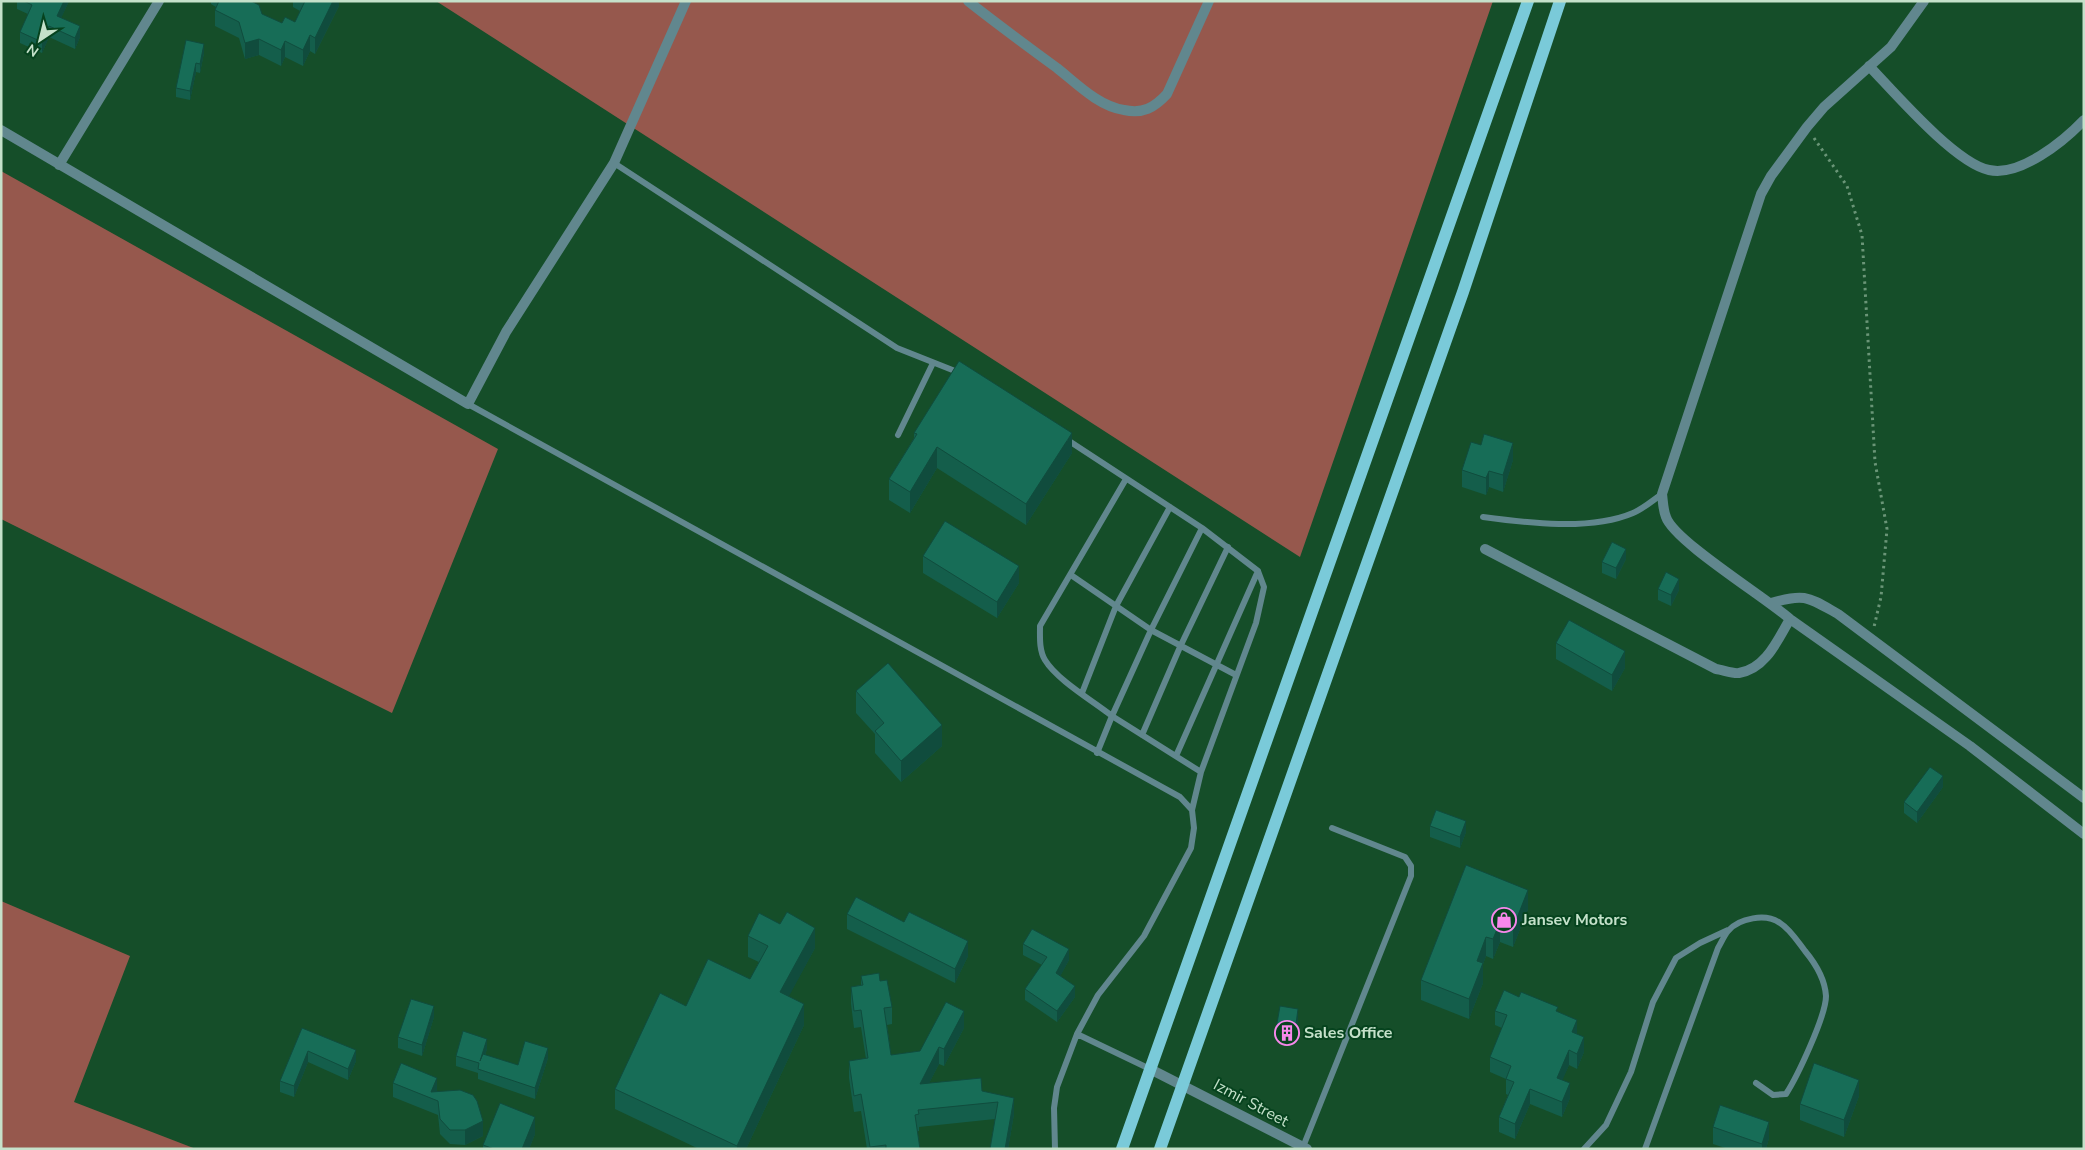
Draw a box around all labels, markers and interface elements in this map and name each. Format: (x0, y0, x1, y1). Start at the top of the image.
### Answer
north arrow (15, 15, 65, 65)
text: N (23, 39, 43, 61)
shop icon: Jansev Motors (1491, 907, 1517, 933)
place label: Jansev Motors (1521, 909, 1627, 931)
building icon: Sales Office (1274, 1020, 1300, 1046)
place label: Sales Office (1304, 1022, 1393, 1044)
street label: Izmir Street (1209, 1074, 1293, 1132)

